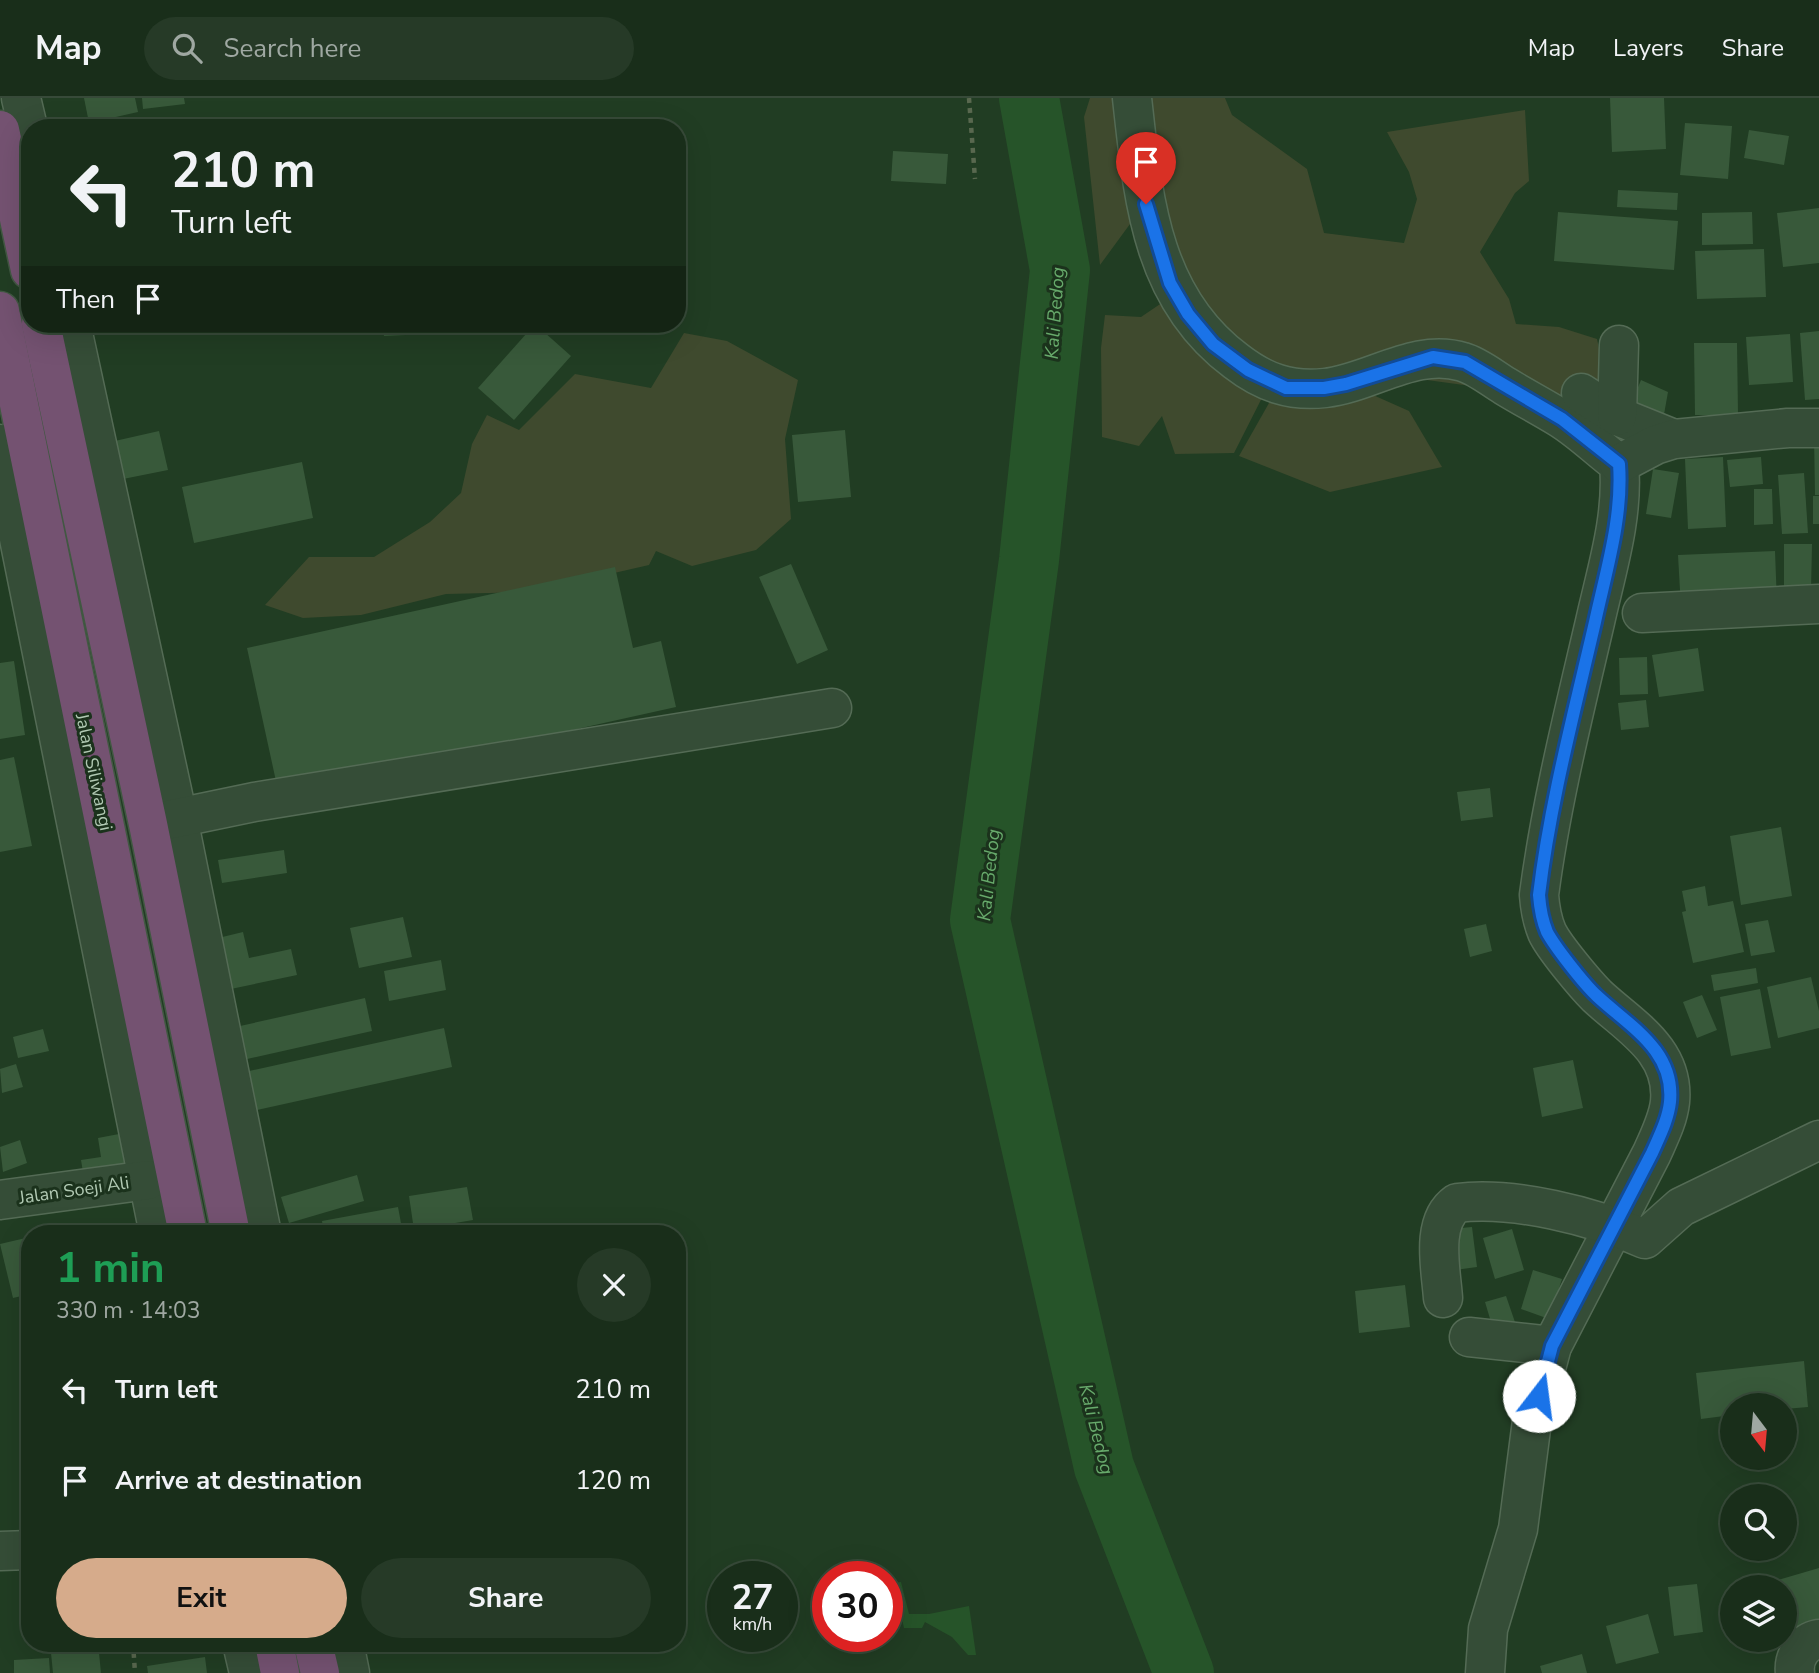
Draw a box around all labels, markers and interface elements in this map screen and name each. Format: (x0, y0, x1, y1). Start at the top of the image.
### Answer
search box (144, 17, 634, 80)
text: Map (35, 26, 102, 71)
icon: search (168, 29, 206, 67)
text: Search here (224, 31, 361, 66)
text: Map (1528, 32, 1575, 64)
text: Layers (1613, 32, 1684, 64)
text: Share (1722, 32, 1784, 64)
pin (1116, 132, 1176, 204)
text: 210 m (171, 137, 315, 204)
icon: arrive (1127, 143, 1165, 181)
icon: left (56, 147, 147, 238)
text: Turn left (171, 201, 291, 244)
water label: Kali Bedog (1039, 266, 1071, 360)
icon: arrive (129, 280, 167, 318)
text: Then (56, 282, 115, 317)
street label: Jalan Siliwangi (70, 710, 118, 833)
water label: Kali Bedog (971, 828, 1007, 923)
street label: Jalan Soeji Ali (16, 1170, 131, 1210)
text: 1 min (56, 1240, 165, 1297)
button: close (577, 1248, 651, 1322)
text: 330 m · 14:03 (56, 1295, 201, 1326)
position arrow (1502, 1359, 1576, 1433)
icon: left (56, 1371, 94, 1409)
text: Turn left (115, 1372, 218, 1407)
text: 210 m (575, 1372, 651, 1407)
water label: Kali Bedog (1072, 1381, 1120, 1477)
north arrow (1720, 1393, 1797, 1470)
map controls (1720, 1393, 1797, 1652)
icon: arrive (56, 1462, 94, 1500)
text: Arrive at destination (115, 1463, 362, 1498)
text: 120 m (575, 1463, 651, 1498)
button: search (1720, 1484, 1797, 1561)
button: Exit (56, 1558, 347, 1638)
button: Share (361, 1558, 651, 1638)
speed limit sign: 30 (812, 1561, 903, 1652)
text: 27 (731, 1574, 774, 1621)
button: layers (1720, 1575, 1797, 1652)
text: km/h (733, 1612, 772, 1636)

